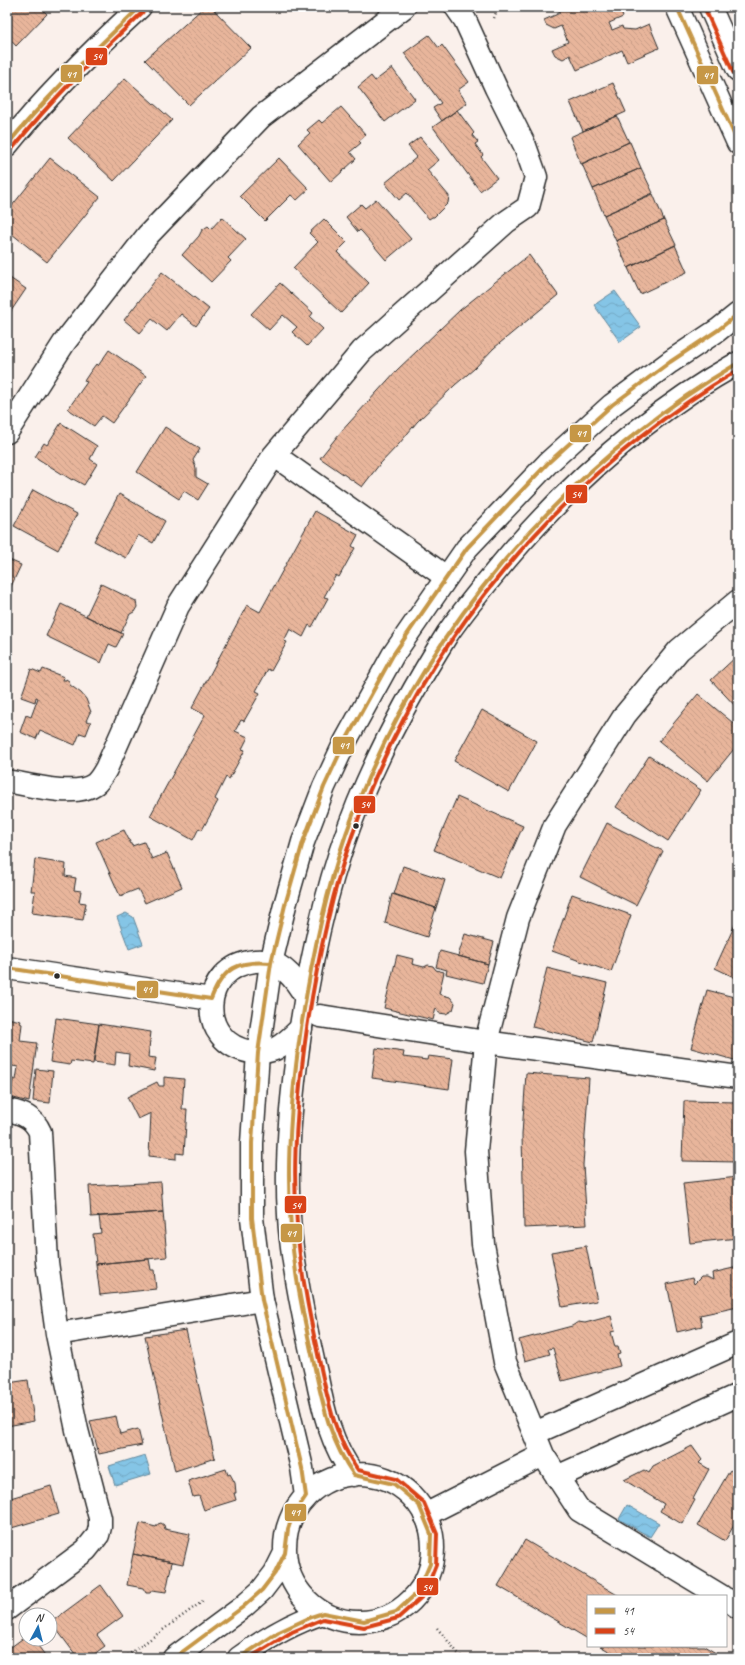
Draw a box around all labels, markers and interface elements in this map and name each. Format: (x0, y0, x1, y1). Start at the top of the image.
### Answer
line badge: 54 (85, 47, 108, 66)
text: 54 (92, 49, 104, 63)
line badge: 41 (60, 64, 83, 83)
line badge: 41 (696, 65, 719, 85)
text: 41 (66, 67, 77, 81)
text: 41 (703, 68, 714, 82)
line badge: 41 (569, 424, 592, 443)
text: 41 (576, 426, 587, 440)
line badge: 54 (565, 484, 588, 504)
text: 54 (571, 487, 583, 501)
line badge: 41 (332, 736, 355, 755)
text: 41 (339, 738, 350, 752)
line badge: 54 (353, 795, 376, 814)
text: 54 (360, 797, 372, 811)
unlabelled marker (351, 821, 361, 831)
unlabelled marker (52, 971, 62, 981)
line badge: 41 (136, 980, 159, 999)
text: 41 (142, 982, 153, 996)
line badge: 54 (284, 1195, 307, 1214)
text: 54 (291, 1198, 303, 1212)
line badge: 41 (280, 1223, 303, 1243)
text: 41 (286, 1226, 297, 1240)
line badge: 41 (284, 1503, 307, 1522)
text: 41 (290, 1505, 301, 1519)
line badge: 54 (416, 1577, 439, 1596)
text: 54 (422, 1580, 434, 1594)
legend (587, 1595, 727, 1647)
text: 41 (623, 1603, 634, 1619)
north arrow (18, 1607, 58, 1647)
text: N (35, 1610, 46, 1625)
text: 54 (623, 1623, 635, 1639)

